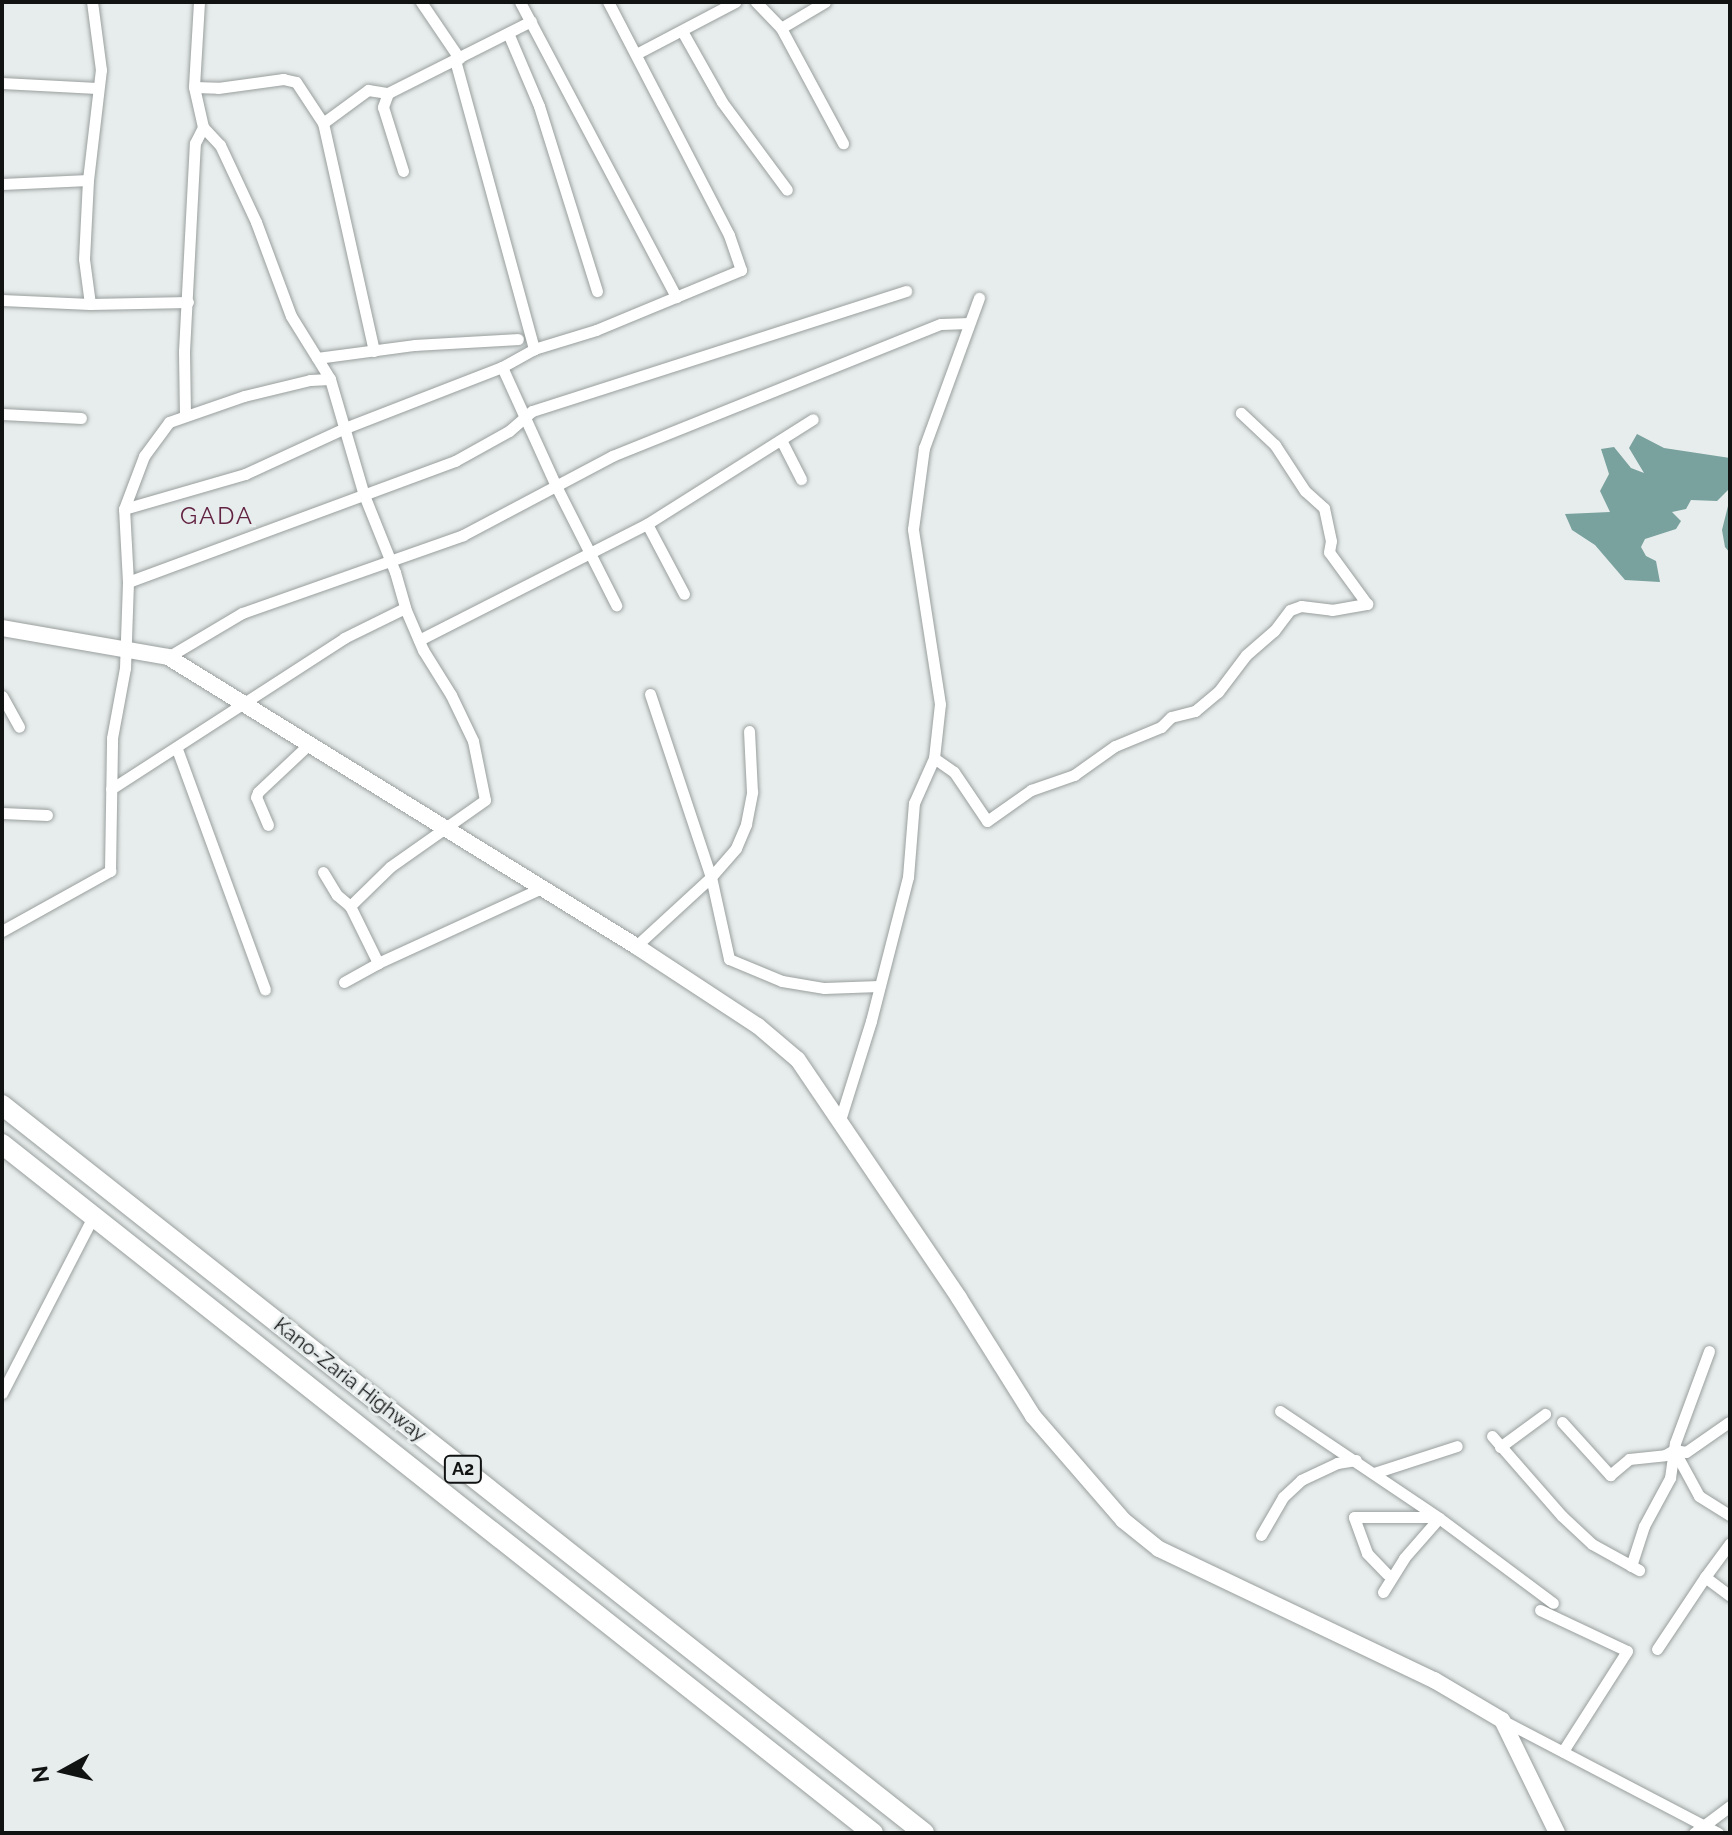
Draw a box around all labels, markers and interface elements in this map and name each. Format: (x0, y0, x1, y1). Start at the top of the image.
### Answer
district label: GADA (180, 502, 254, 530)
street label: Kano-Zaria Highway (269, 1313, 431, 1447)
road number: A2 (443, 1455, 483, 1483)
north arrow (24, 1731, 104, 1811)
text: N (26, 1764, 54, 1784)

